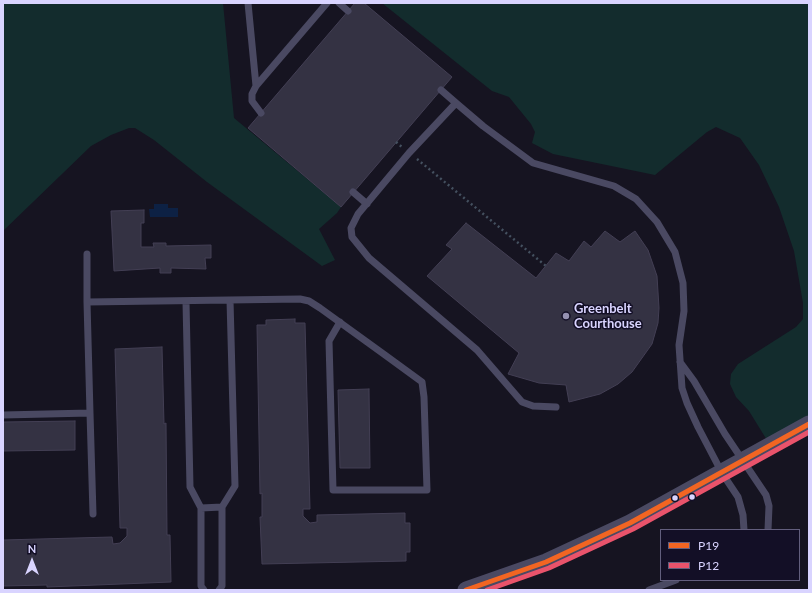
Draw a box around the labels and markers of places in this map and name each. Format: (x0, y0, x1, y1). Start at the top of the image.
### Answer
place label: Greenbelt Courthouse (574, 301, 642, 332)
marker: Greenbelt Courthouse (561, 311, 571, 321)
unlabelled marker (687, 492, 697, 502)
unlabelled marker (670, 493, 680, 503)

